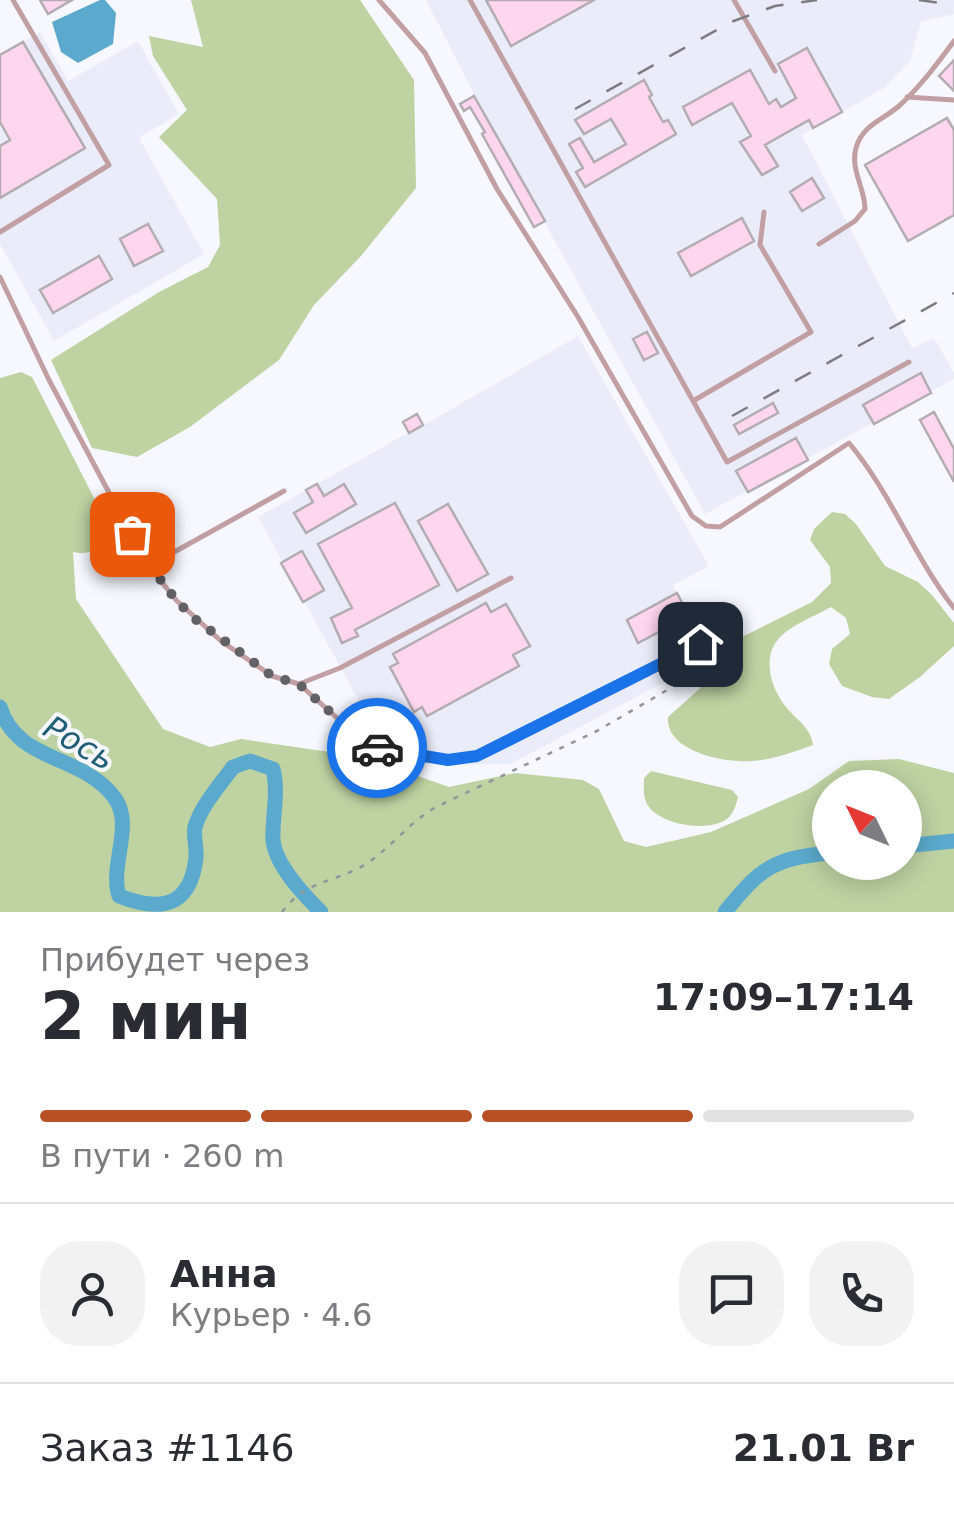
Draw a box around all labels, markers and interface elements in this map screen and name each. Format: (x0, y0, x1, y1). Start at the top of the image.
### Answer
pin (90, 492, 175, 577)
icon: bag (105, 507, 160, 562)
pin (658, 602, 743, 687)
icon: home (673, 617, 728, 672)
courier (327, 698, 427, 798)
water label: Рось (37, 708, 121, 778)
icon: car (350, 721, 405, 776)
north arrow (812, 770, 922, 880)
map controls (812, 770, 922, 880)
text: Прибудет через (40, 941, 310, 979)
text: 17:09–17:14 (653, 975, 914, 1019)
text: 2 мин (40, 979, 251, 1054)
text: В пути · 260 m (40, 1137, 284, 1175)
button: person (40, 1241, 145, 1346)
button: chat (679, 1241, 784, 1346)
button: phone (809, 1241, 914, 1346)
text: Анна (170, 1252, 278, 1296)
text: Курьер · 4.6 (170, 1296, 372, 1334)
text: Заказ #1146 (40, 1426, 295, 1470)
text: 21.01 Br (733, 1426, 914, 1470)

